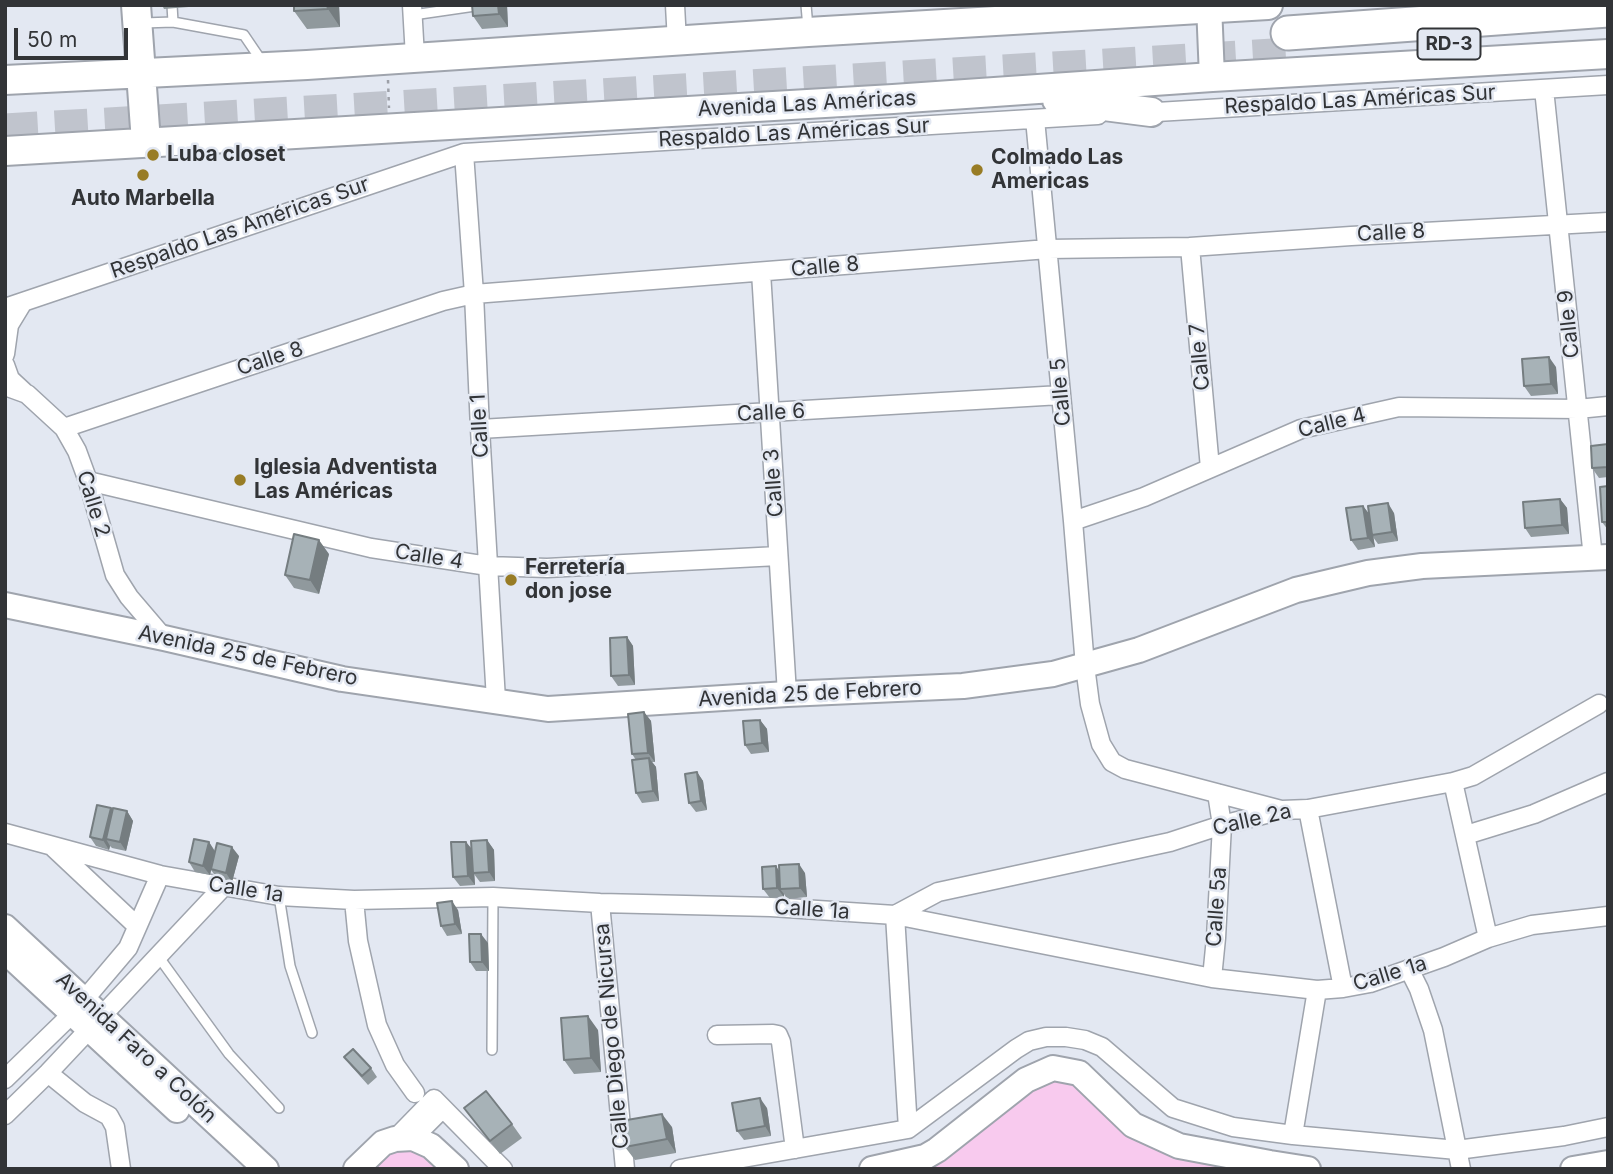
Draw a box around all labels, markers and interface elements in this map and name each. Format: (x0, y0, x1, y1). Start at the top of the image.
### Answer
scale bar (18, 14, 131, 58)
text: 50 m (27, 27, 77, 52)
road number: RD-3 (1418, 28, 1480, 60)
street label: Respaldo Las Américas Sur (1224, 80, 1496, 120)
street label: Avenida Las Américas (697, 86, 917, 122)
street label: Respaldo Las Américas Sur (658, 113, 930, 153)
place label: Luba closet (167, 142, 285, 168)
place label: Colmado Las Americas (991, 145, 1123, 195)
marker: Luba closet (145, 147, 161, 163)
marker: Colmado Las Americas (969, 162, 985, 178)
marker: Auto Marbella (135, 167, 151, 183)
street label: Respaldo Las Américas Sur (107, 172, 373, 284)
place label: Auto Marbella (71, 186, 215, 212)
street label: Calle 8 (1356, 219, 1426, 247)
street label: Calle 8 (790, 251, 860, 283)
street label: Calle 9 (1553, 289, 1585, 359)
street label: Calle 7 (1185, 322, 1215, 392)
street label: Calle 8 (234, 336, 306, 382)
street label: Calle 5 (1045, 357, 1077, 427)
street label: Calle 1 (466, 393, 494, 459)
street label: Calle 6 (736, 399, 806, 427)
street label: Calle 4 (1295, 402, 1369, 444)
street label: Calle 3 (759, 448, 789, 518)
place label: Iglesia Adventista Las Américas (254, 455, 438, 505)
street label: Calle 2 (71, 468, 115, 540)
marker: Iglesia Adventista Las Américas (232, 472, 248, 488)
street label: Calle 4 (393, 539, 465, 575)
place label: Ferretería don jose (525, 555, 625, 605)
marker: Ferretería don jose (503, 572, 519, 588)
street label: Avenida 25 de Febrero (136, 620, 360, 692)
street label: Avenida 25 de Febrero (698, 676, 922, 712)
street label: Calle 2a (1210, 799, 1294, 841)
street label: Calle 5a (1202, 866, 1232, 948)
street label: Calle 1a (207, 872, 285, 908)
street label: Calle 1a (773, 895, 851, 925)
street label: Calle Diego de Nicursa (590, 922, 634, 1150)
street label: Calle 1a (1350, 951, 1430, 997)
street label: Avenida Faro a Colón (51, 967, 221, 1129)

